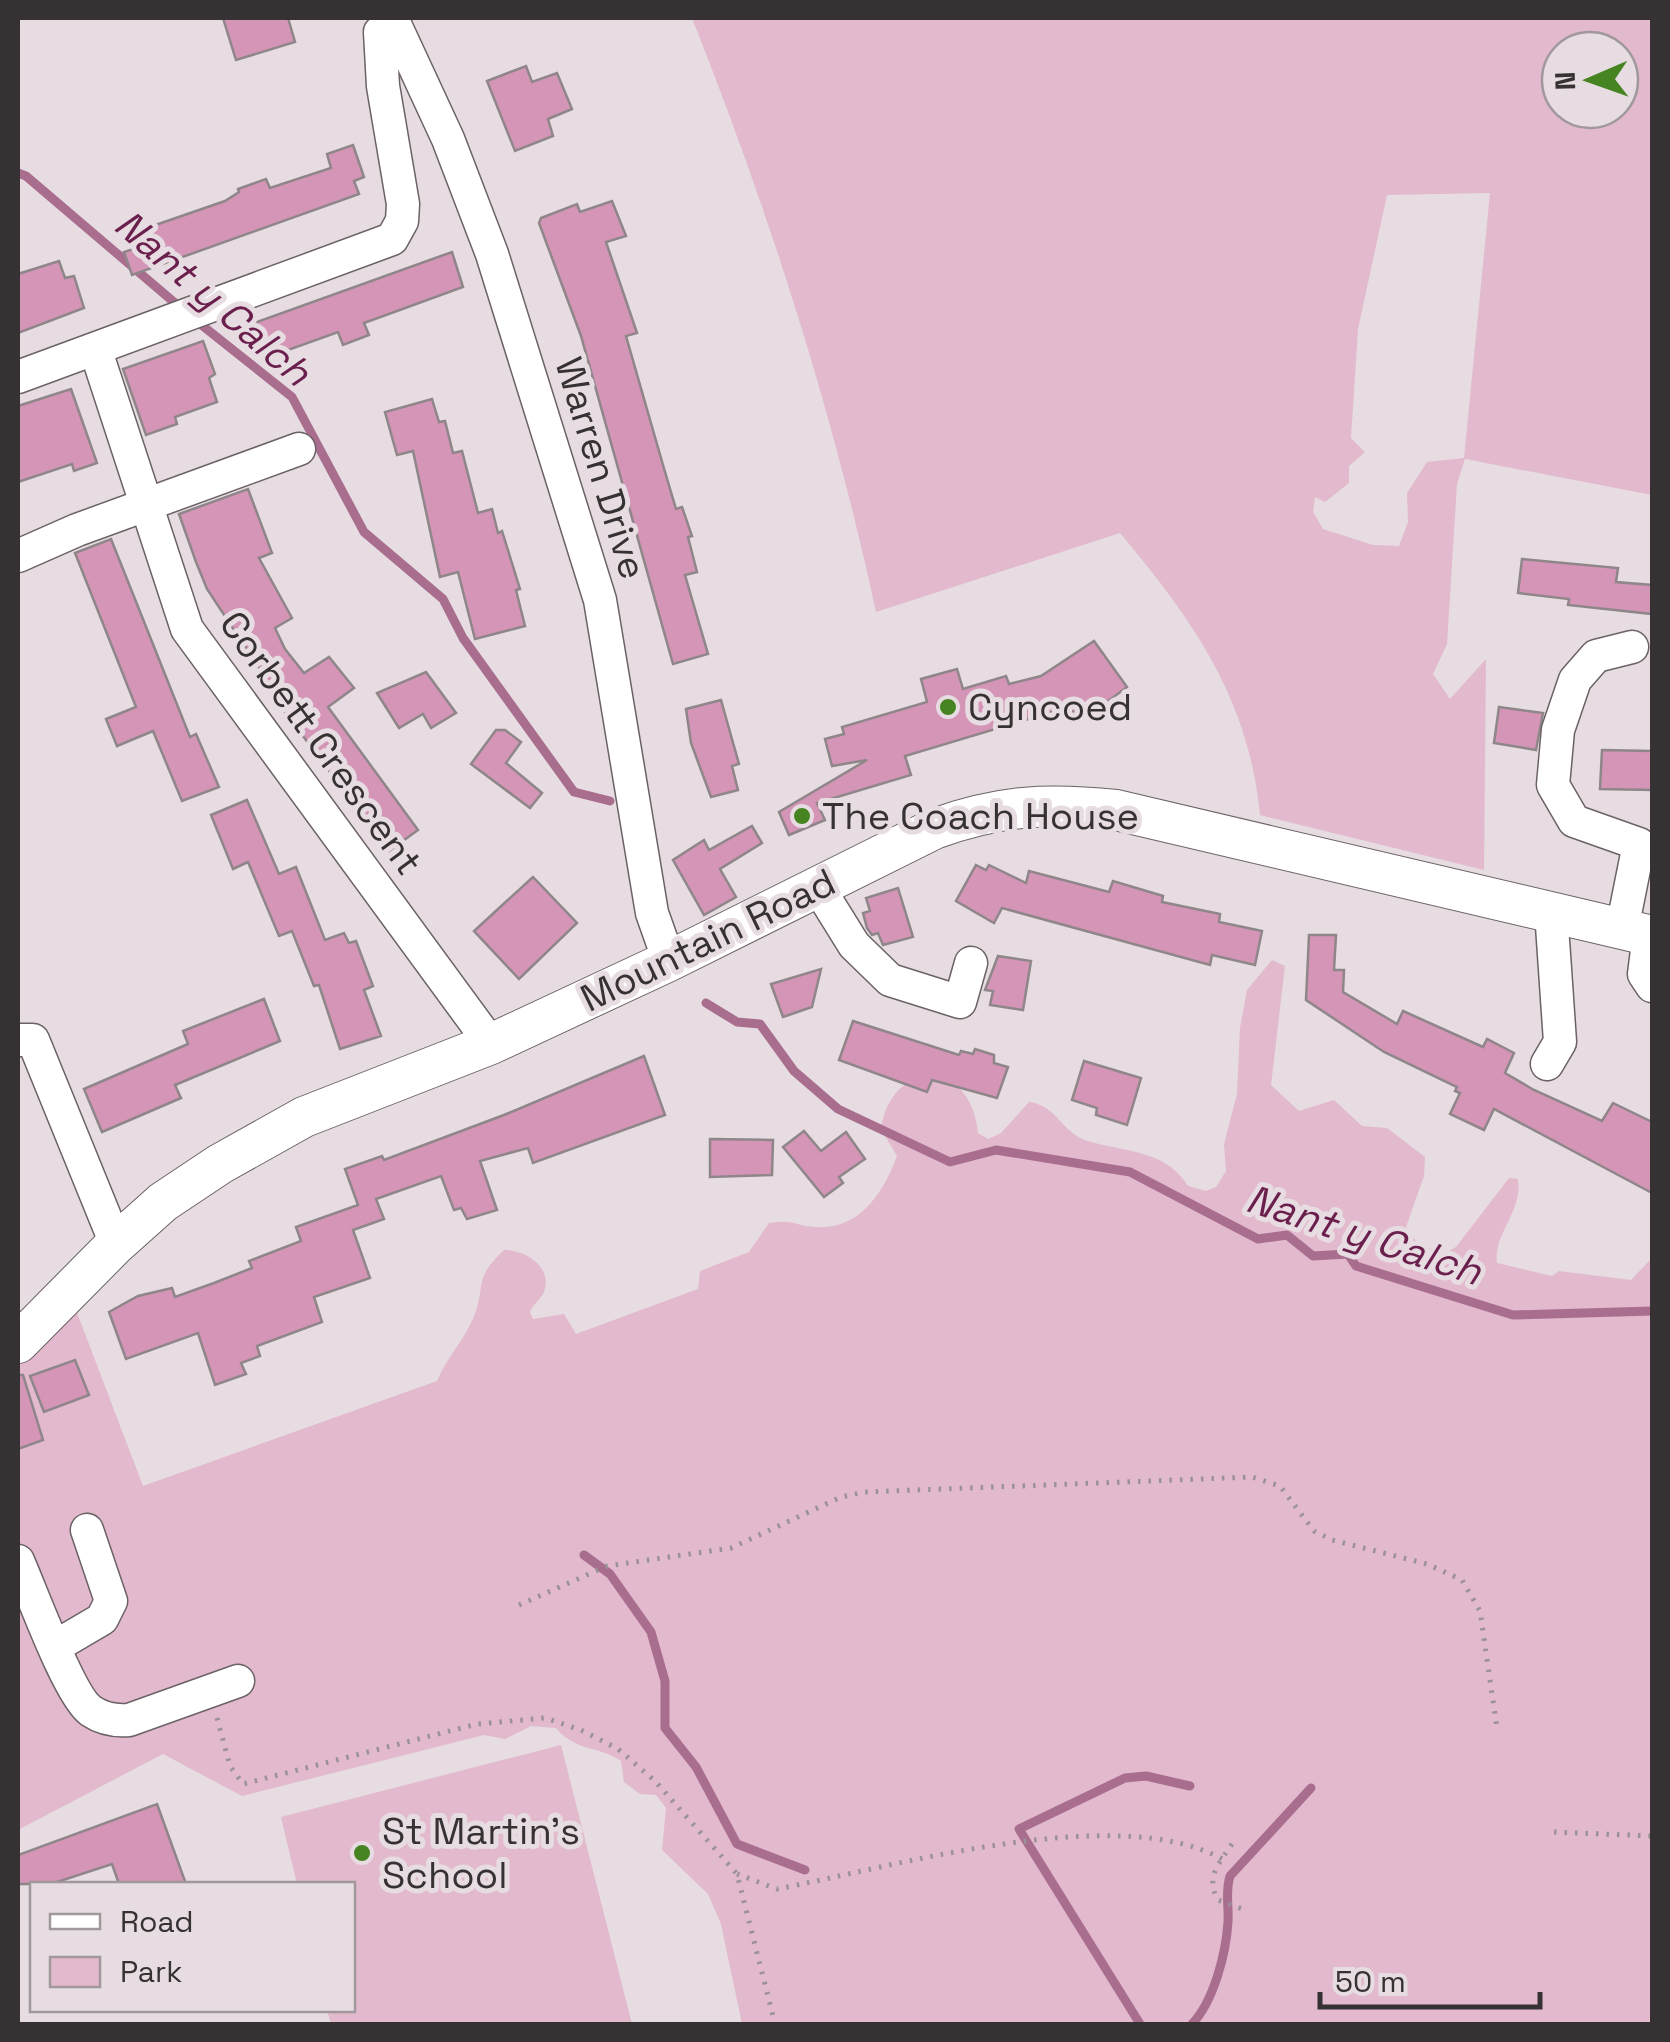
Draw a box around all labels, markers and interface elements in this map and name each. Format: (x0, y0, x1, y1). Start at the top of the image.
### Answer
north arrow (1540, 30, 1640, 130)
text: N (1547, 71, 1583, 91)
water label: Nant y Calch (104, 199, 323, 398)
street label: Warren Drive (545, 351, 657, 585)
street label: Corbett Crescent (209, 602, 433, 884)
place label: Cyncoed (968, 683, 1132, 731)
marker: Cyncoed (937, 696, 959, 718)
place label: The Coach House (822, 792, 1139, 840)
marker: The Coach House (791, 805, 813, 827)
street label: Mountain Road (573, 858, 843, 1022)
water label: Nant y Calch (1240, 1173, 1489, 1297)
place label: St Martin's School (382, 1807, 580, 1899)
marker: St Martin's School (351, 1842, 373, 1864)
legend (30, 1882, 355, 2012)
text: Road (120, 1902, 194, 1941)
scale bar (1320, 1947, 1540, 2009)
text: Park (120, 1952, 182, 1991)
text: 50 m (1335, 1962, 1406, 2001)

